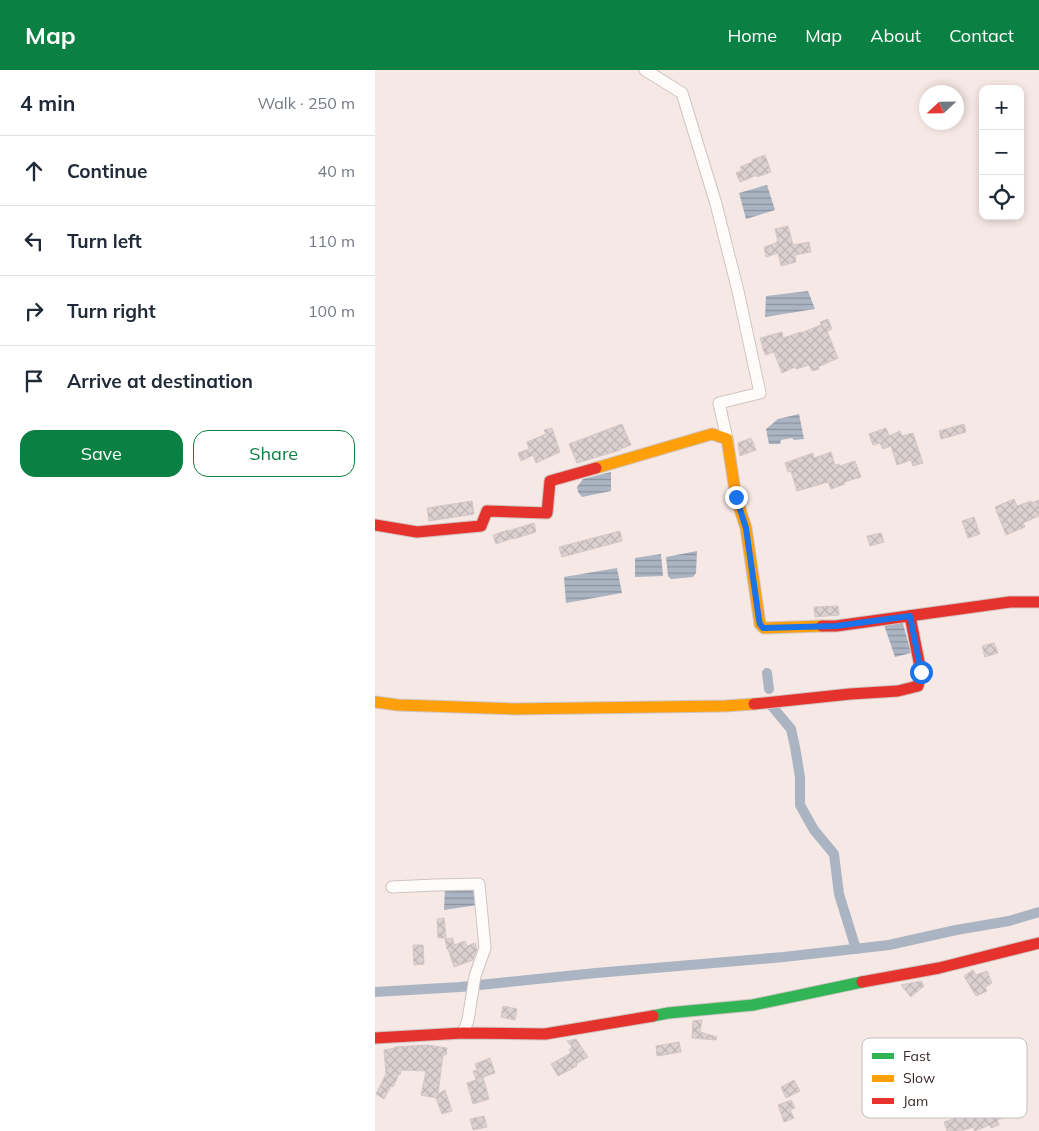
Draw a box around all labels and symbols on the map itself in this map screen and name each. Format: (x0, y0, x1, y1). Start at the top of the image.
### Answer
north arrow (919, 85, 964, 130)
route end (725, 486, 748, 509)
route start (910, 661, 933, 684)
legend (862, 1038, 1027, 1118)
text: Fast (903, 1047, 931, 1065)
text: Slow (903, 1069, 935, 1087)
text: Jam (903, 1092, 928, 1110)

